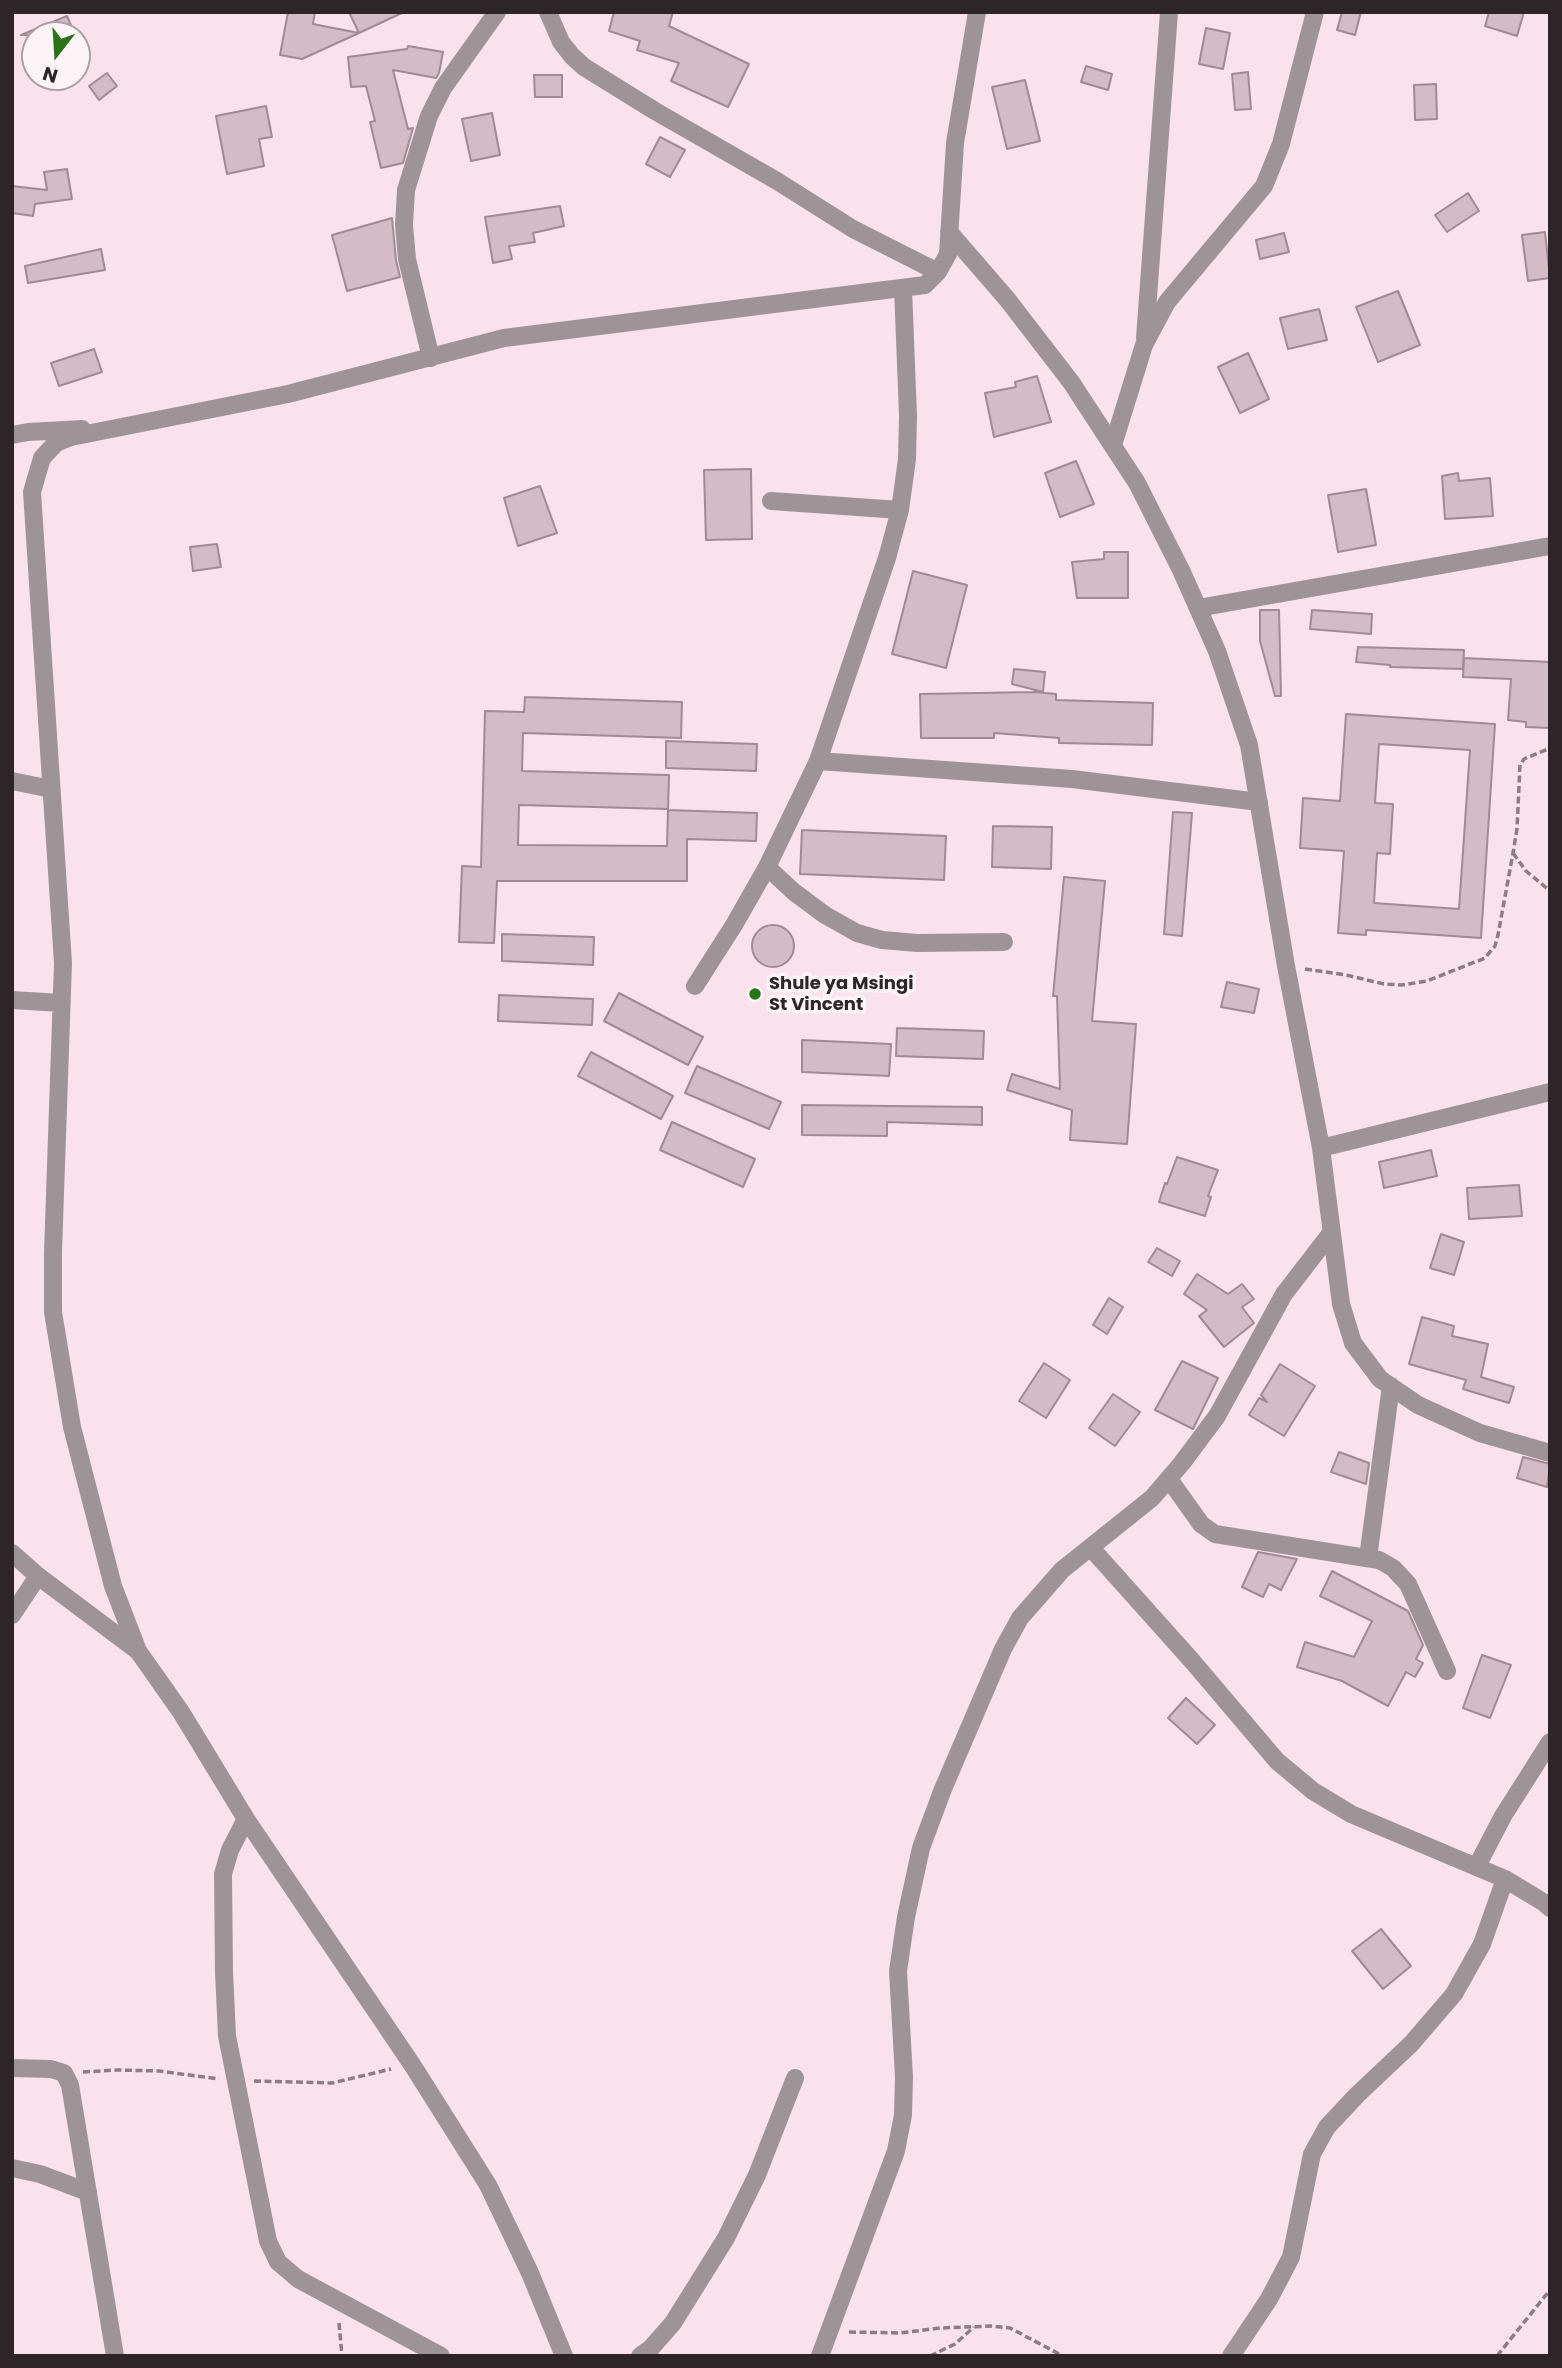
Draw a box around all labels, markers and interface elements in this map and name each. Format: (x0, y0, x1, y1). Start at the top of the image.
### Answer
north arrow (21, 21, 91, 91)
text: N (40, 60, 61, 90)
place label: Shule ya Msingi St Vincent (769, 973, 914, 1016)
marker: Shule ya Msingi St Vincent (747, 986, 763, 1002)

